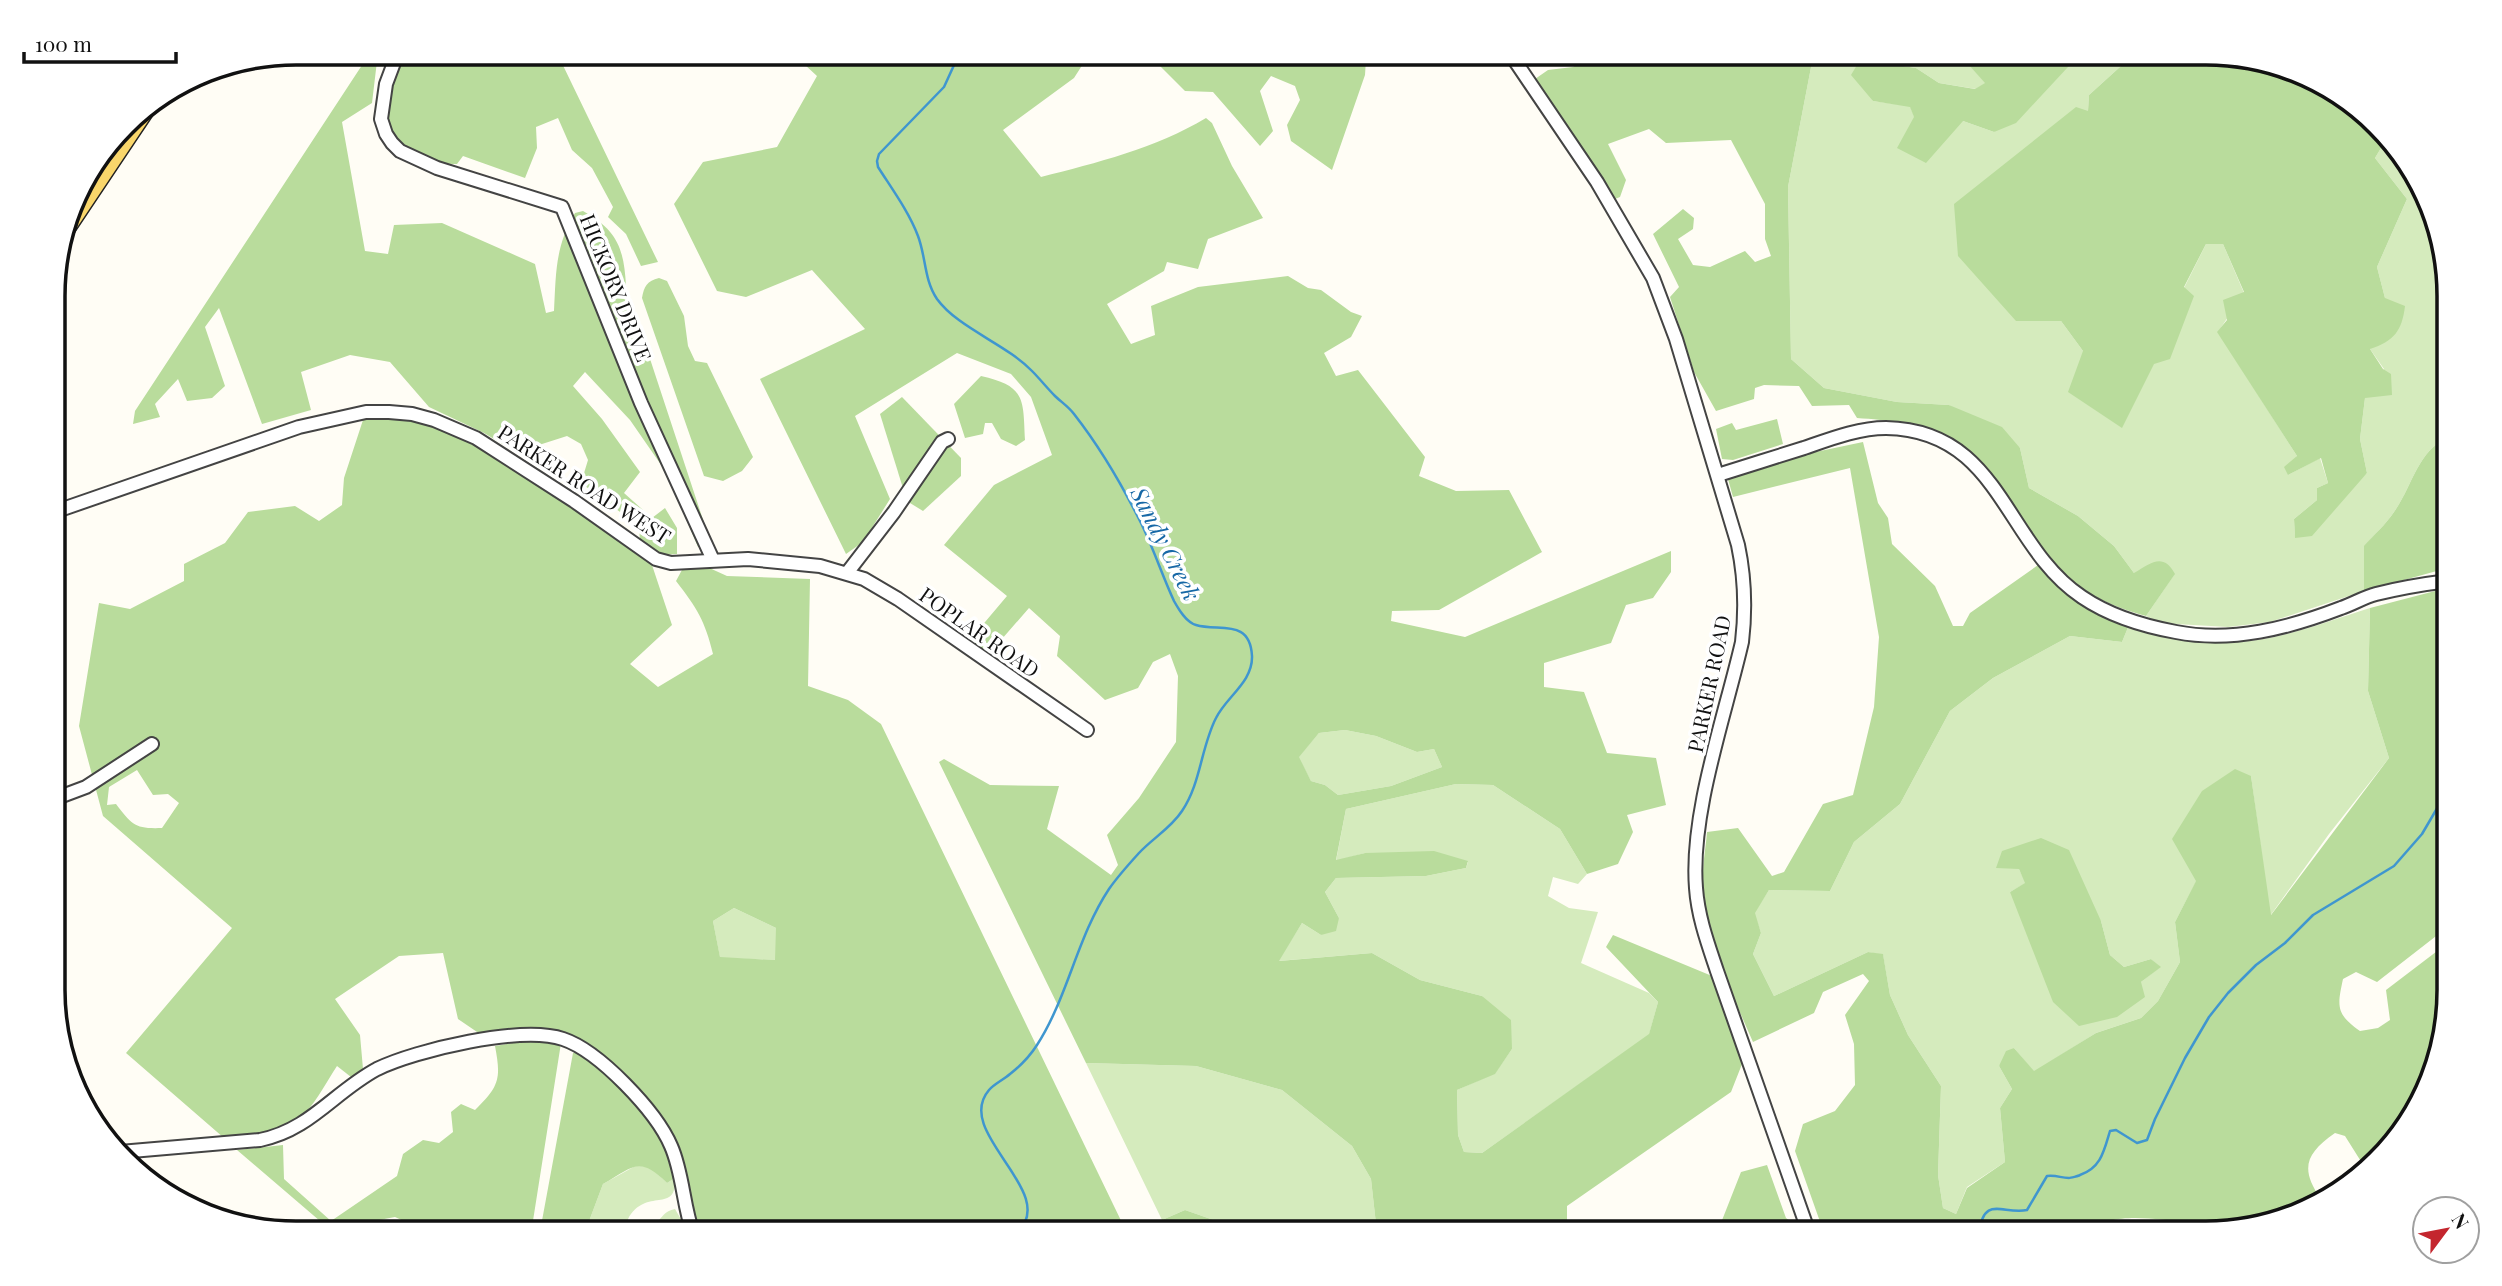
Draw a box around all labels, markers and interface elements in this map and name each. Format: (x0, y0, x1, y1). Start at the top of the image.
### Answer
scale bar (24, 21, 177, 65)
text: 100 m (35, 29, 92, 57)
street label: HICKORY DRIVE (575, 209, 659, 365)
street label: PARKER ROAD WEST (493, 417, 677, 550)
water label: Sandy Creek (1124, 480, 1208, 606)
street label: POPLAR ROAD (915, 580, 1046, 683)
street label: PARKER ROAD (1680, 612, 1736, 755)
north arrow (2411, 1195, 2481, 1265)
text: N (2447, 1208, 2476, 1233)

